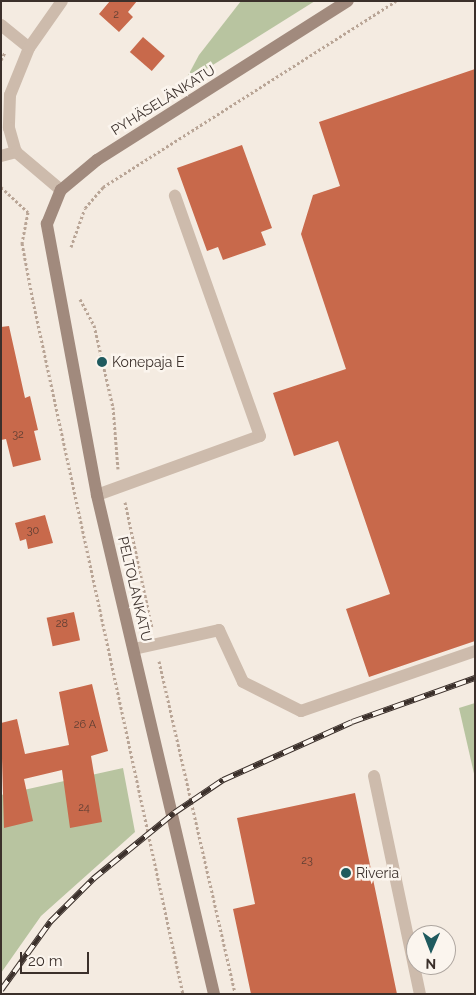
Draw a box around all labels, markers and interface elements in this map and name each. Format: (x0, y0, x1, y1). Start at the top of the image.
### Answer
house number: 2 (113, 8, 119, 22)
street label: PYHÄSELÄNKATU (108, 61, 218, 139)
place label: Konepaja E (112, 354, 184, 370)
marker: Konepaja E (96, 356, 108, 368)
house number: 32 (12, 428, 24, 442)
house number: 30 (27, 524, 39, 538)
street label: PELTOLANKATU (115, 535, 155, 643)
house number: 28 (56, 617, 68, 631)
house number: 26 A (74, 718, 96, 732)
house number: 24 (78, 801, 90, 815)
house number: 23 (301, 854, 313, 868)
place label: Riveria (356, 865, 399, 881)
marker: Riveria (340, 867, 352, 879)
north arrow (406, 925, 456, 975)
scale bar (22, 942, 91, 974)
text: 20 m (28, 952, 63, 970)
text: N (425, 956, 436, 972)

